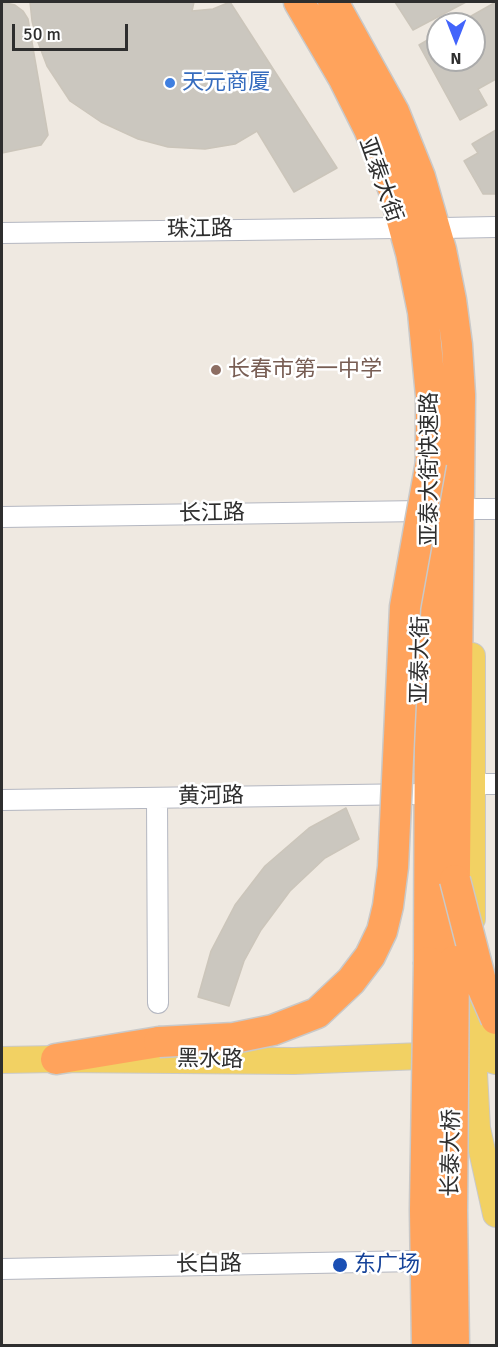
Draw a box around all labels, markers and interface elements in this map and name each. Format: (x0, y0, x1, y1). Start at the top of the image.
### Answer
scale bar (15, 12, 130, 50)
north arrow (426, 12, 486, 72)
text: 50 m (23, 23, 61, 45)
text: N (450, 48, 462, 68)
place label: 天元商厦 (182, 70, 270, 96)
marker: 天元商厦 (163, 76, 177, 90)
street label: 亚泰大街 (353, 134, 407, 226)
street label: 珠江路 (167, 216, 233, 244)
place label: 长春市第一中学 (228, 357, 382, 383)
marker: 长春市第一中学 (209, 363, 223, 377)
street label: 亚泰大街快速路 (417, 392, 443, 546)
street label: 长江路 (179, 500, 245, 528)
street label: 亚泰大街 (407, 616, 435, 704)
street label: 黄河路 (178, 783, 244, 811)
street label: 黑水路 (177, 1046, 243, 1074)
street label: 长泰大桥 (438, 1109, 466, 1197)
street label: 长白路 (176, 1251, 242, 1279)
place label: 东广场 (354, 1252, 420, 1278)
marker: 东广场 (331, 1256, 349, 1274)

